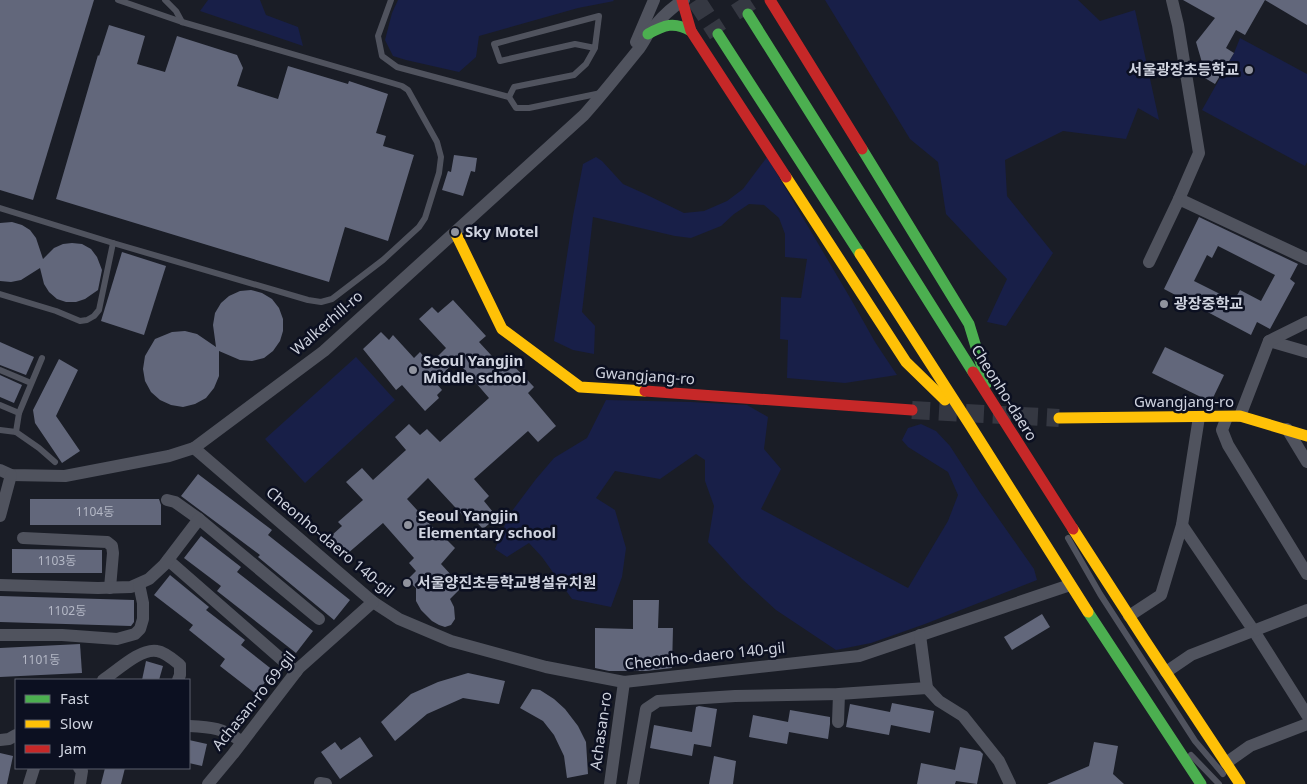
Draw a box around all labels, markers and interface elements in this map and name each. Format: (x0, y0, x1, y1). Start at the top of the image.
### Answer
place label: 서울광장초등학교 (1129, 59, 1239, 79)
marker: 서울광장초등학교 (1243, 64, 1255, 76)
place label: Sky Motel (465, 221, 539, 241)
marker: Sky Motel (449, 226, 461, 238)
street label: Walkerhill-ro (286, 285, 367, 359)
place label: 광장중학교 (1174, 293, 1243, 313)
marker: 광장중학교 (1158, 298, 1170, 310)
street label: Cheonho-daero (967, 341, 1042, 444)
place label: Seoul Yangjin Middle school (423, 350, 526, 387)
street label: Gwangjang-ro (594, 362, 696, 388)
marker: Seoul Yangjin Middle school (407, 364, 419, 376)
street label: Gwangjang-ro (1134, 391, 1234, 411)
street label: Cheonho-daero 140-gil (262, 482, 399, 601)
house number: 1104동 (76, 503, 114, 520)
place label: Seoul Yangjin Elementary school (418, 505, 556, 542)
marker: Seoul Yangjin Elementary school (402, 519, 414, 531)
house number: 1103동 (38, 552, 76, 569)
place label: 서울양진초등학교병설유치원 (417, 572, 596, 592)
marker: 서울양진초등학교병설유치원 (401, 577, 413, 589)
house number: 1102동 (48, 602, 86, 619)
street label: Cheonho-daero 140-gil (624, 637, 786, 673)
street label: Achasan-ro 69-gil (207, 647, 299, 754)
house number: 1101동 (22, 651, 60, 668)
legend (15, 679, 190, 769)
text: Fast (60, 688, 89, 708)
street label: Achasan-ro (585, 690, 615, 771)
text: Slow (60, 713, 93, 733)
text: Jam (58, 738, 87, 758)

